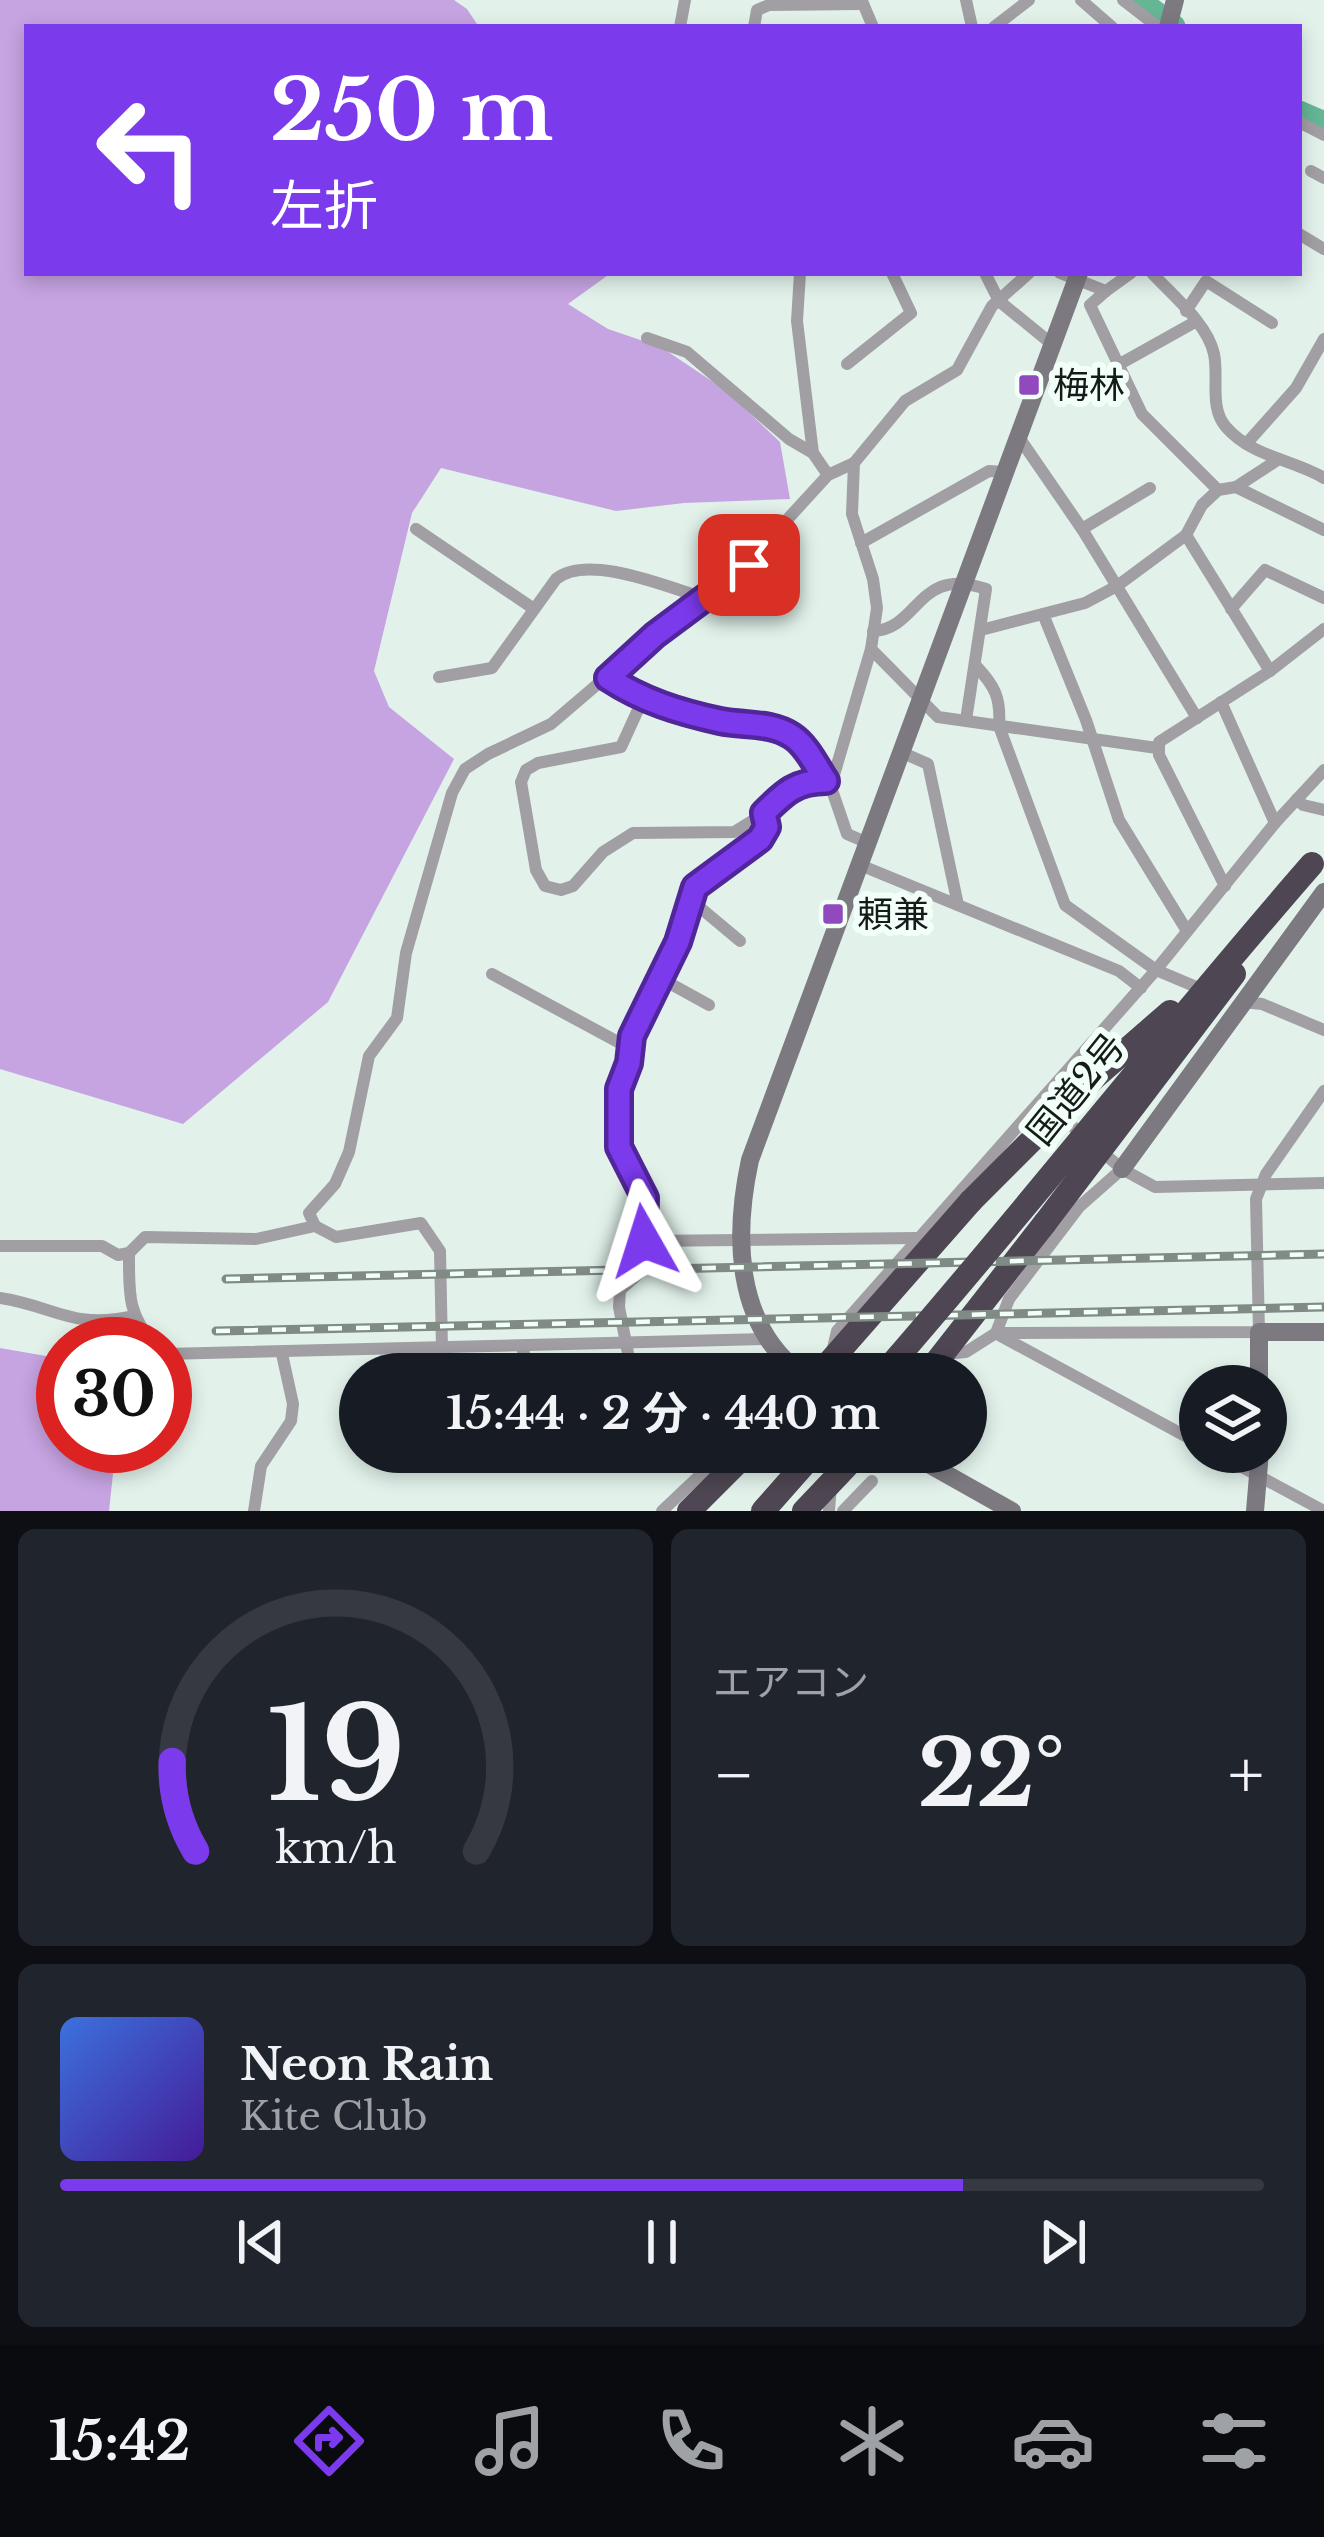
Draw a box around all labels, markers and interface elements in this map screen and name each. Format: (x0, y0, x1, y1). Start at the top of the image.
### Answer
text: 250 m (270, 59, 553, 163)
icon: left (72, 72, 228, 228)
text: 左折 (270, 173, 378, 240)
place label: 梅林 (1053, 363, 1125, 408)
marker: 梅林 (1016, 372, 1042, 398)
pin (698, 514, 800, 616)
icon: arrive (716, 532, 782, 598)
place label: 頼兼 (857, 892, 929, 937)
marker: 頼兼 (820, 901, 846, 927)
street label: 国道2号 (1018, 1024, 1134, 1154)
position arrow (581, 1178, 707, 1304)
speed limit sign: 30 (36, 1317, 192, 1473)
map controls (1179, 1365, 1287, 1473)
button: layers (1179, 1365, 1287, 1473)
text: 15:44 · 2 分 · 440 m (446, 1385, 880, 1441)
text: エアコン (713, 1658, 869, 1707)
text: 19 (266, 1679, 405, 1834)
text: 22° (918, 1719, 1065, 1830)
text: − (713, 1734, 755, 1816)
text: + (1228, 1734, 1264, 1816)
text: km/h (275, 1820, 396, 1874)
text: Neon Rain (240, 2036, 493, 2092)
text: Kite Club (240, 2092, 428, 2141)
icon: previous (228, 2209, 294, 2275)
icon: pause (629, 2209, 695, 2275)
icon: next (1030, 2209, 1096, 2275)
icon: directions (287, 2399, 371, 2483)
icon: music (468, 2399, 552, 2483)
icon: phone (649, 2399, 733, 2483)
icon: climate (830, 2399, 914, 2483)
icon: car (1011, 2399, 1095, 2483)
icon: filters (1192, 2399, 1276, 2483)
text: 15:42 (48, 2408, 190, 2475)

